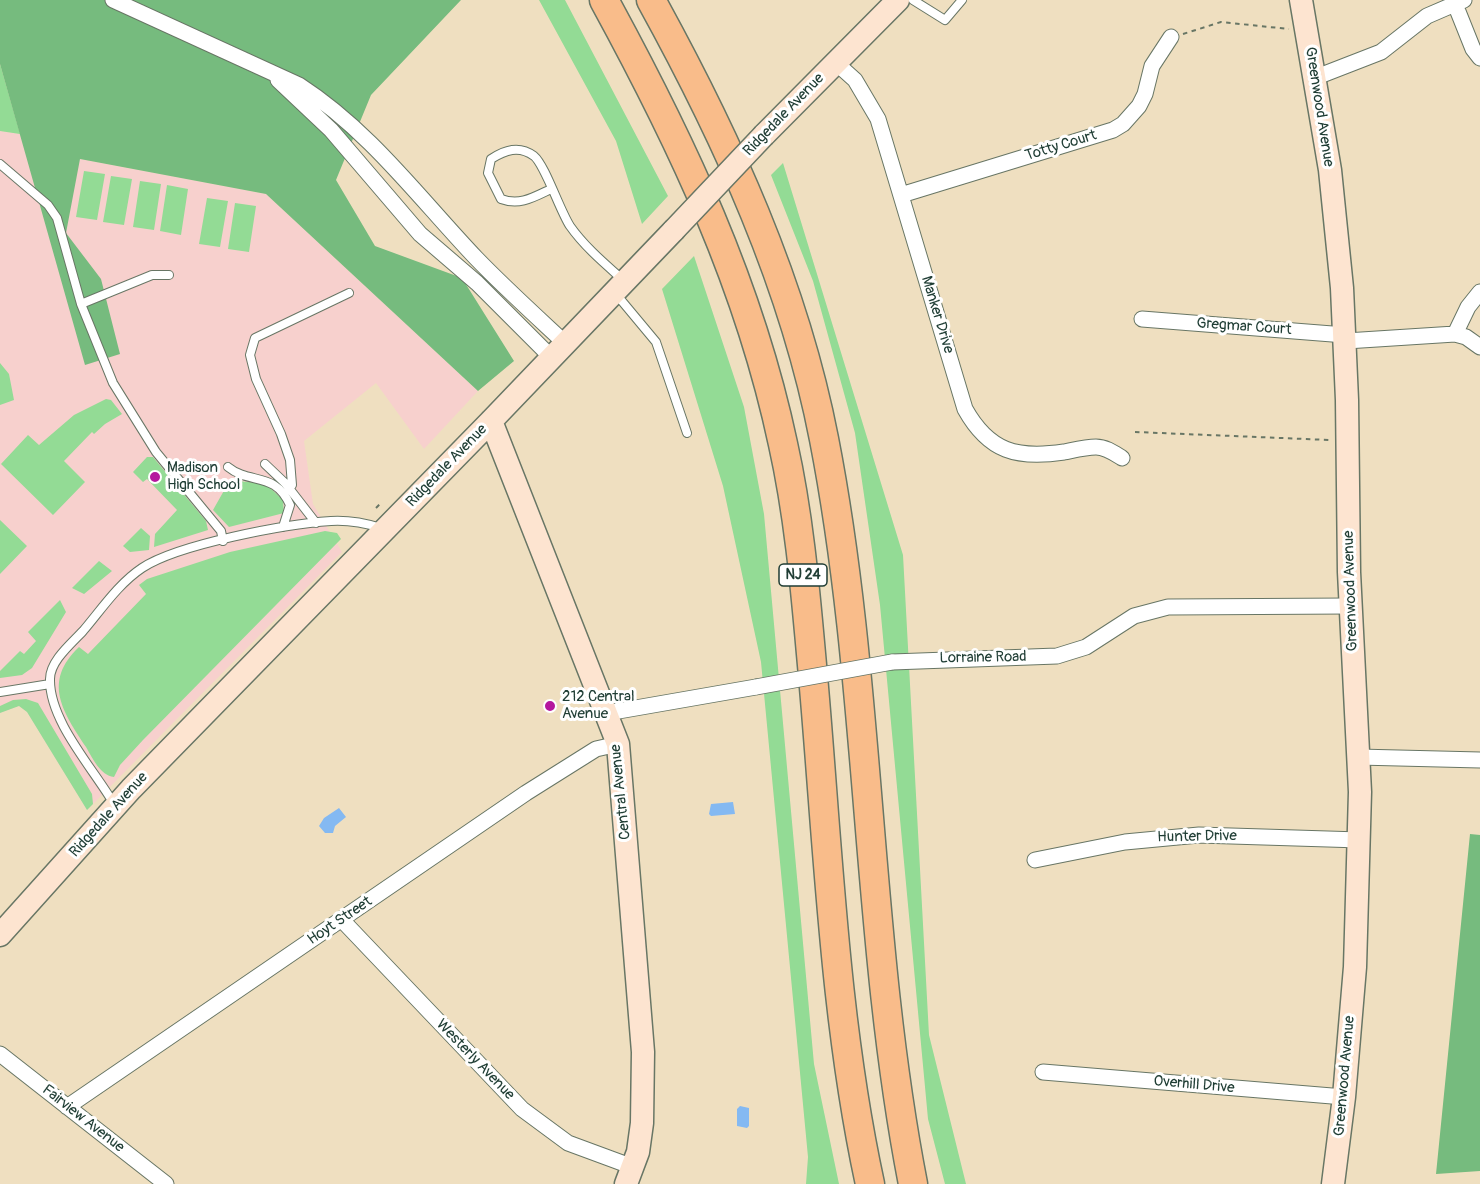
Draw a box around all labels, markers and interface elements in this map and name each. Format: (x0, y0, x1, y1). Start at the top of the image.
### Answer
street label: Greenwood Avenue (1301, 46, 1337, 168)
street label: Ridgedale Avenue (740, 70, 828, 160)
street label: Totty Court (1023, 127, 1099, 165)
street label: Manker Drive (917, 274, 957, 356)
street label: Gregmar Court (1196, 315, 1292, 339)
street label: Ridgedale Avenue (403, 421, 491, 511)
place label: Madison High School (167, 459, 240, 494)
marker: Madison High School (148, 470, 162, 484)
street label: Greenwood Avenue (1340, 530, 1362, 652)
road number: NJ 24 (779, 564, 827, 586)
street label: Lorraine Road (939, 648, 1027, 668)
place label: 212 Central Avenue (562, 688, 635, 723)
marker: 212 Central Avenue (543, 699, 557, 713)
street label: Central Avenue (607, 743, 635, 841)
street label: Ridgedale Avenue (66, 769, 152, 861)
street label: Hunter Drive (1157, 827, 1237, 847)
street label: Hoyt Street (304, 893, 376, 949)
street label: Greenwood Avenue (1331, 1015, 1359, 1137)
street label: Westerly Avenue (432, 1016, 518, 1104)
street label: Overhill Drive (1153, 1072, 1235, 1098)
street label: Fairview Avenue (38, 1081, 128, 1157)

